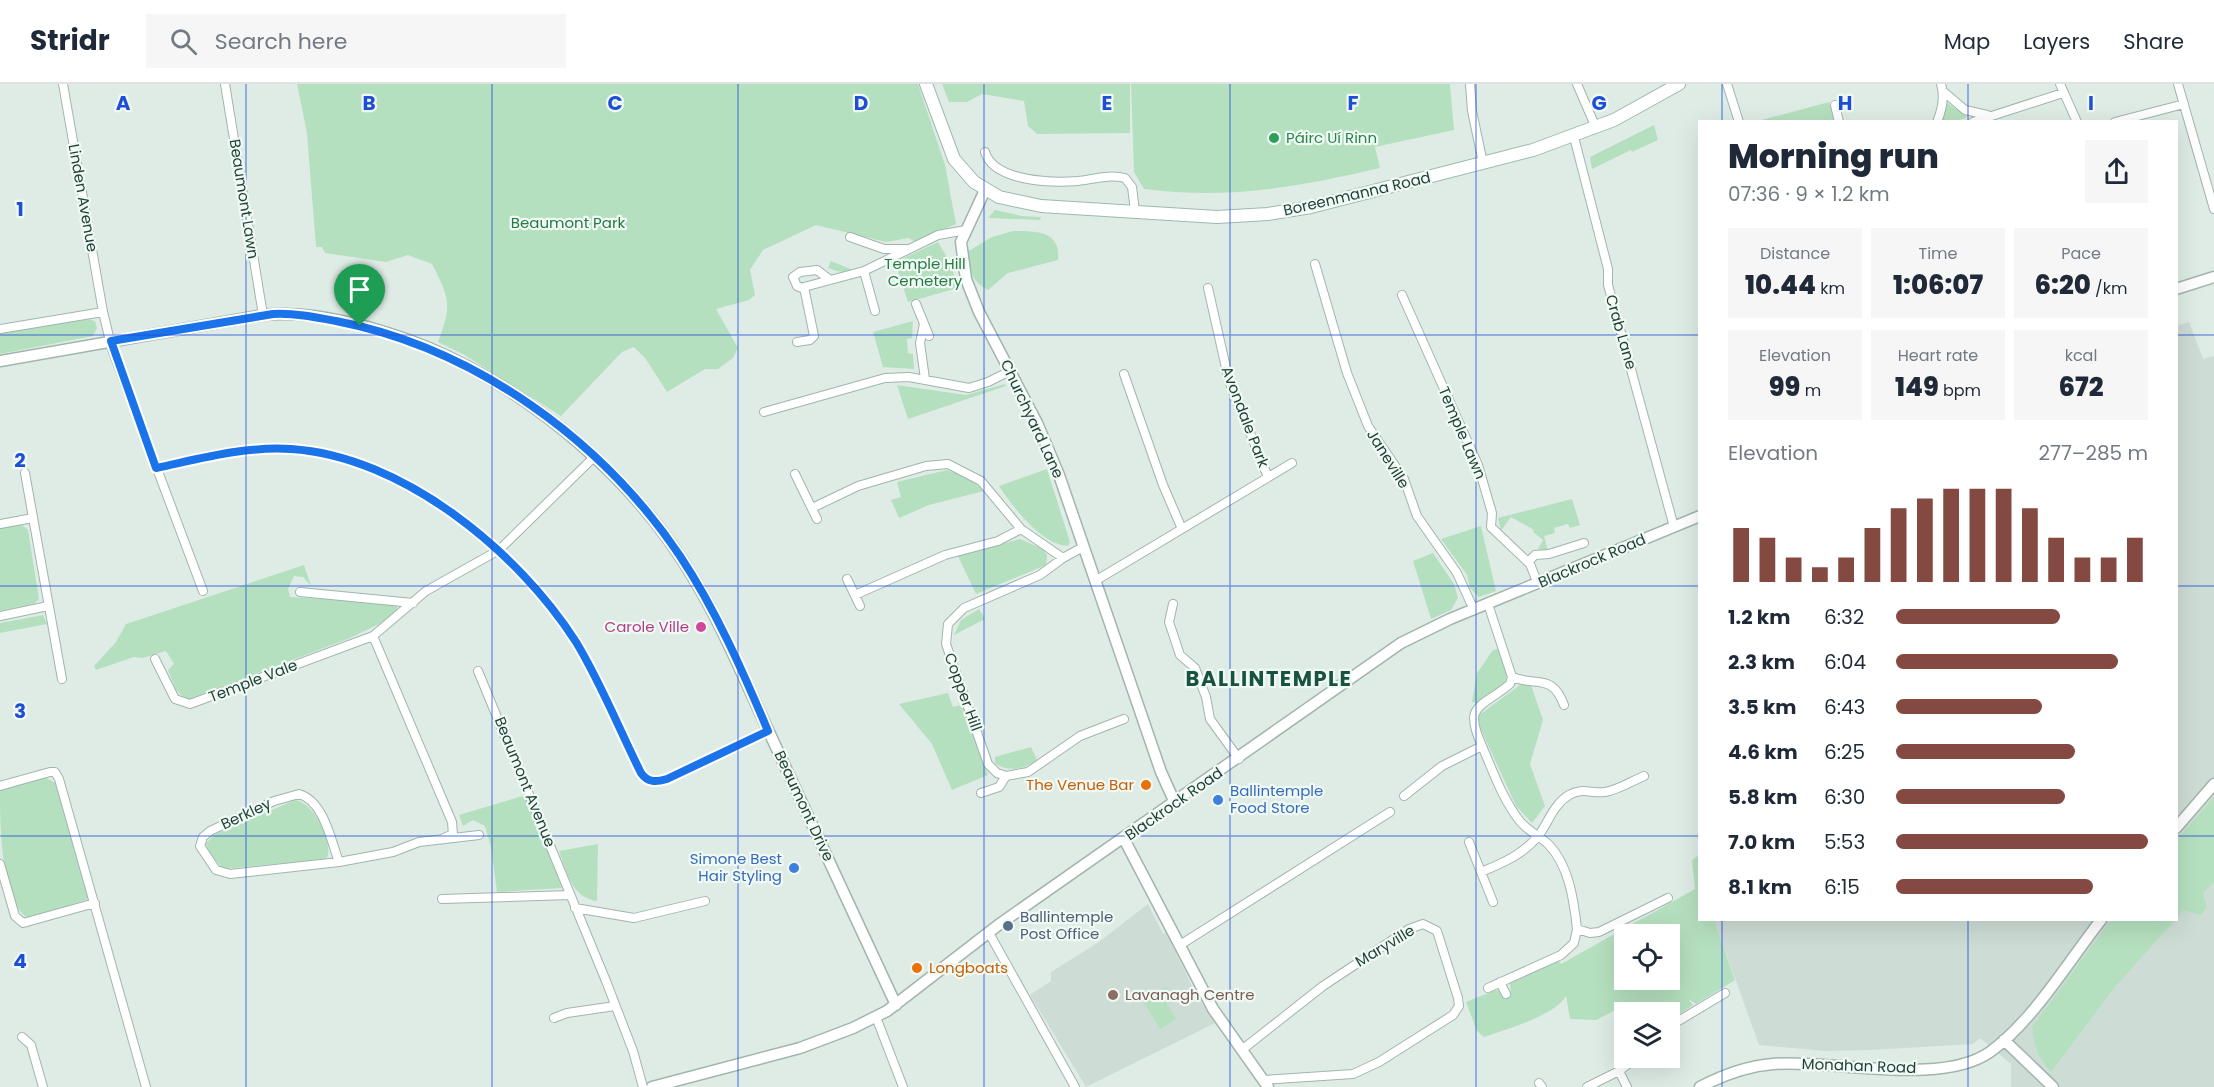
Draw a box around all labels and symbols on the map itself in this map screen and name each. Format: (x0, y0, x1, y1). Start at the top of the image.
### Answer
text: A (116, 89, 131, 117)
text: B (362, 89, 376, 117)
text: C (607, 89, 623, 117)
text: D (854, 89, 868, 117)
text: E (1102, 89, 1112, 117)
text: F (1348, 89, 1359, 117)
text: G (1591, 89, 1607, 117)
text: H (1838, 89, 1852, 117)
text: I (2088, 89, 2094, 117)
place label: Páirc Uí Rinn (1286, 127, 1377, 148)
marker: Páirc Uí Rinn (1267, 131, 1281, 145)
street label: Beaumont Lawn (225, 138, 264, 260)
street label: Linden Avenue (64, 142, 103, 253)
street label: Boreenmanna Road (1281, 166, 1433, 221)
text: 1 (16, 195, 24, 223)
park label: Beaumont Park (511, 212, 626, 233)
park label: Temple Hill Cemetery (884, 253, 966, 291)
pin (334, 264, 385, 326)
street label: Crab Lane (1601, 292, 1642, 372)
street label: Churchyard Lane (996, 356, 1069, 482)
street label: Avondale Park (1216, 363, 1275, 471)
street label: Temple Lawn (1434, 383, 1491, 482)
street label: Janeville (1362, 425, 1415, 492)
text: 2 (14, 446, 26, 474)
street label: Blackrock Road (1535, 528, 1649, 593)
place label: Carole Ville (605, 616, 689, 637)
marker: Carole Ville (694, 620, 708, 634)
street label: Copper Hill (940, 650, 987, 734)
street label: Temple Vale (206, 654, 300, 707)
district label: BALLINTEMPLE (1186, 664, 1352, 693)
text: 3 (14, 697, 26, 725)
street label: Beaumont Avenue (490, 714, 561, 850)
street label: Beaumont Drive (770, 747, 839, 865)
street label: Blackrock Road (1121, 762, 1227, 845)
place label: The Venue Bar (1026, 774, 1134, 795)
marker: The Venue Bar (1139, 778, 1153, 792)
place label: Ballintemple Food Store (1230, 780, 1323, 818)
street label: Berkley (217, 793, 275, 834)
marker: Ballintemple Food Store (1211, 793, 1225, 807)
place label: Simone Best Hair Styling (690, 848, 782, 886)
marker: Simone Best Hair Styling (787, 861, 801, 875)
place label: Ballintemple Post Office (1020, 906, 1113, 944)
marker: Ballintemple Post Office (1001, 919, 1015, 933)
street label: Maryville (1351, 920, 1418, 972)
text: 4 (13, 947, 27, 975)
place label: Longboats (929, 957, 1008, 978)
marker: Longboats (910, 961, 924, 975)
place label: Lavanagh Centre (1125, 984, 1255, 1005)
marker: Lavanagh Centre (1106, 988, 1120, 1002)
street label: Monahan Road (1801, 1053, 1917, 1078)

